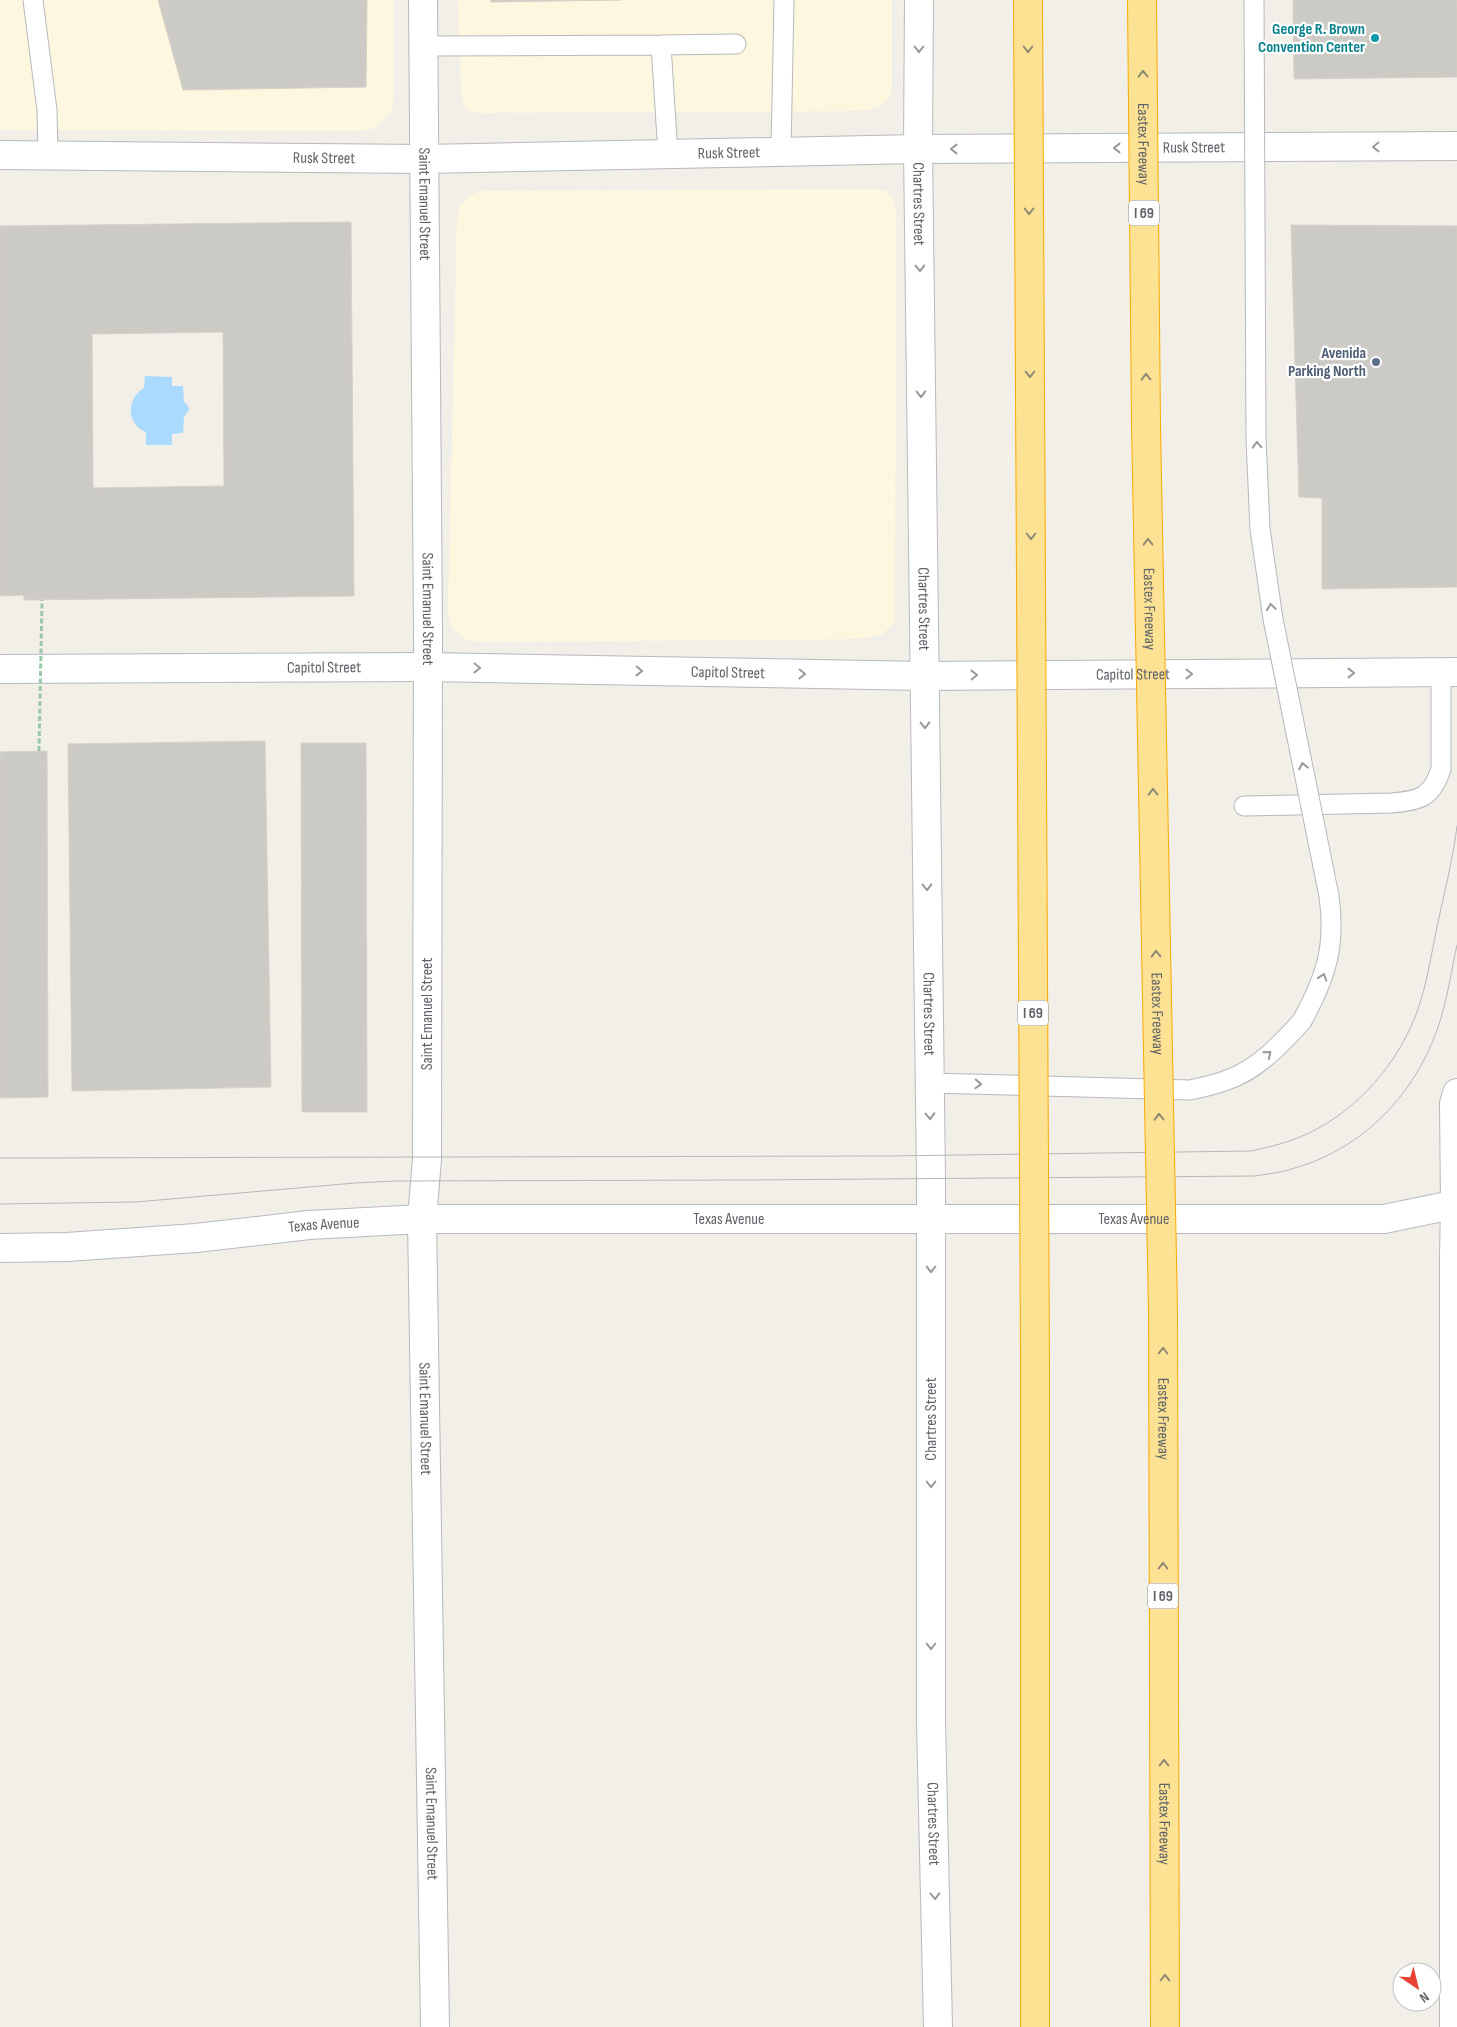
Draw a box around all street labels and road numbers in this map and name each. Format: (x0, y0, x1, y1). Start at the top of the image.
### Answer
street label: Eastex Freeway (1133, 103, 1153, 185)
street label: Rusk Street (1163, 138, 1225, 157)
street label: Rusk Street (698, 143, 760, 163)
street label: Rusk Street (293, 148, 355, 168)
street label: Saint Emanuel Street (415, 148, 435, 261)
street label: Chartres Street (909, 162, 929, 246)
road number: I 69 (1129, 200, 1159, 226)
street label: Saint Emanuel Street (418, 553, 438, 666)
street label: Chartres Street (914, 567, 934, 651)
street label: Eastex Freeway (1139, 568, 1160, 650)
street label: Capitol Street (287, 658, 361, 677)
street label: Capitol Street (691, 662, 765, 683)
street label: Capitol Street (1096, 665, 1170, 684)
street label: Saint Emanuel Street (418, 958, 437, 1070)
street label: Chartres Street (919, 972, 939, 1056)
street label: Eastex Freeway (1147, 973, 1168, 1055)
road number: I 69 (1018, 1000, 1048, 1026)
street label: Texas Avenue (693, 1210, 764, 1229)
street label: Texas Avenue (1098, 1210, 1169, 1229)
street label: Texas Avenue (287, 1213, 360, 1237)
street label: Saint Emanuel Street (415, 1362, 436, 1475)
street label: Chartres Street (922, 1377, 941, 1461)
street label: Eastex Freeway (1154, 1378, 1173, 1460)
road number: I 69 (1148, 1584, 1178, 1608)
street label: Saint Emanuel Street (421, 1767, 442, 1880)
street label: Chartres Street (923, 1782, 944, 1866)
street label: Eastex Freeway (1155, 1783, 1174, 1865)

